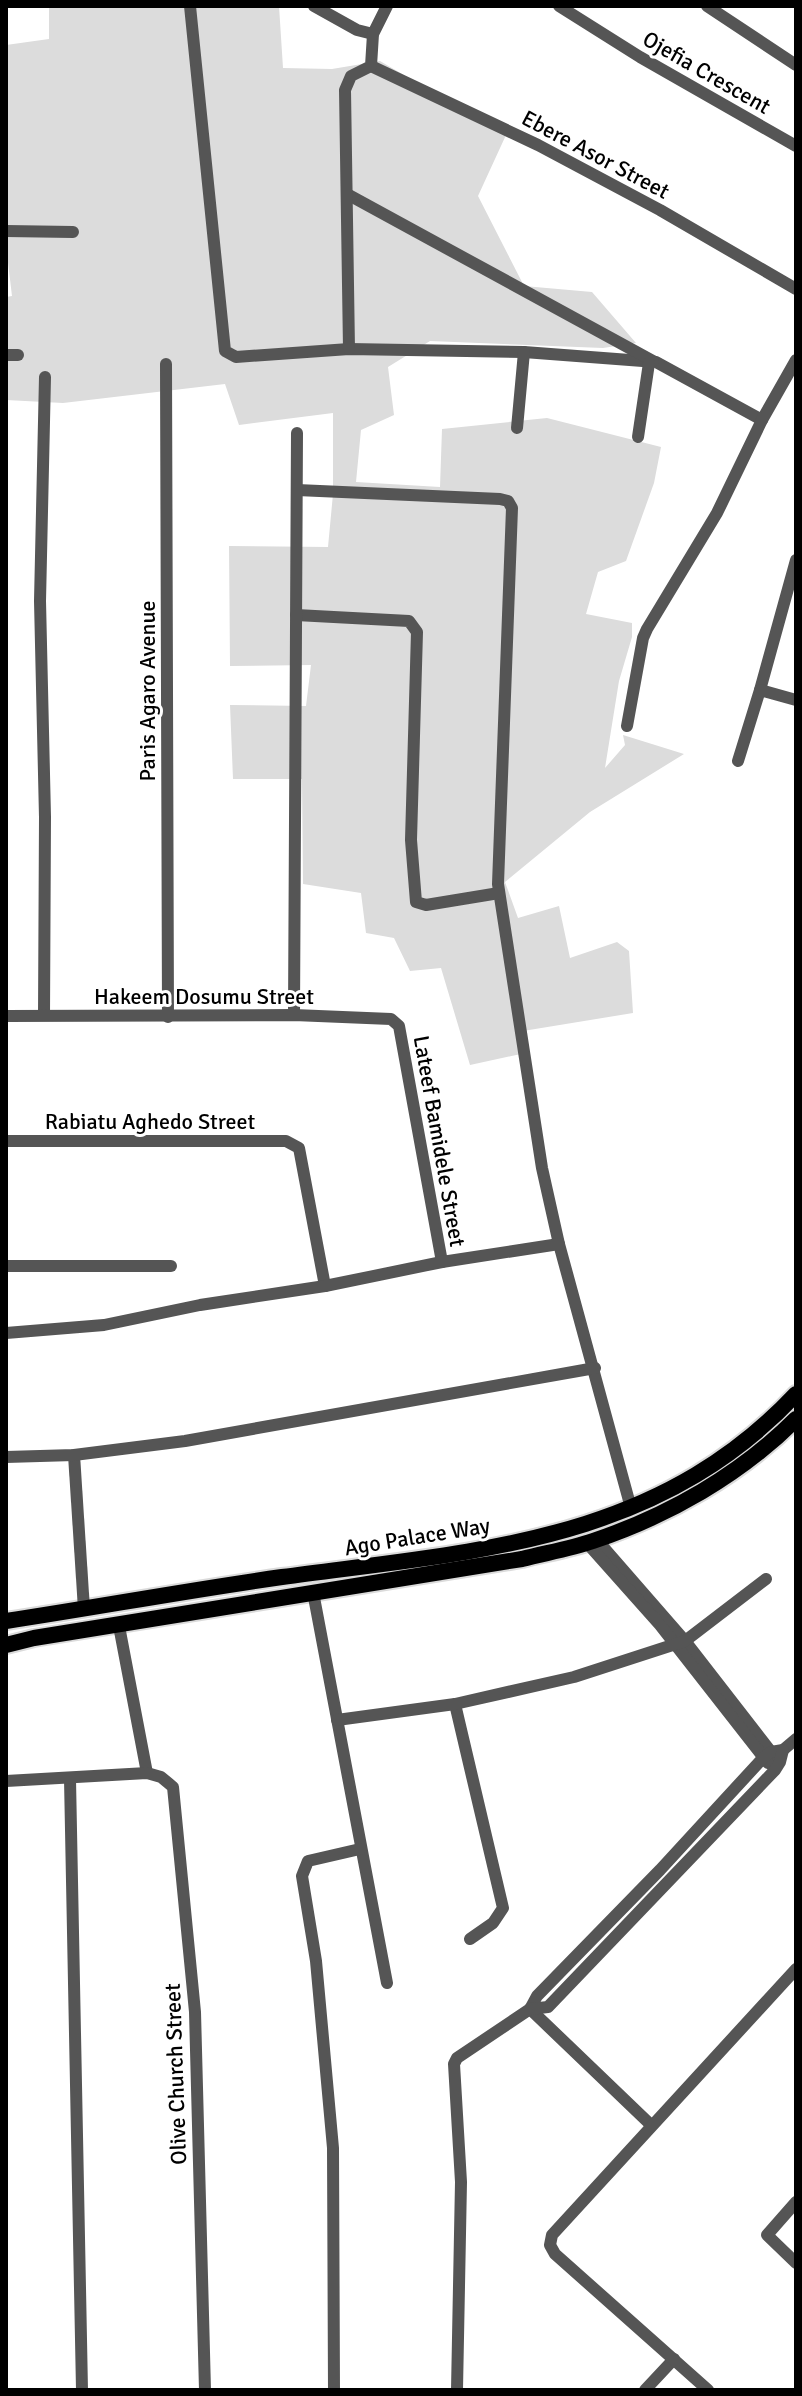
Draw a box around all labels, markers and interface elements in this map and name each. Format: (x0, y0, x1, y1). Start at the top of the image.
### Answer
street label: Ojefia Crescent (638, 25, 776, 120)
street label: Ebere Asor Street (517, 104, 674, 205)
street label: Paris Agaro Avenue (134, 601, 161, 781)
street label: Hakeem Dosumu Street (94, 983, 314, 1010)
street label: Lateef Bamidele Street (408, 1033, 471, 1249)
street label: Rabiatu Aghedo Street (45, 1108, 256, 1135)
street label: Ago Palace Way (342, 1512, 493, 1561)
street label: Olive Church Street (159, 1982, 192, 2165)

